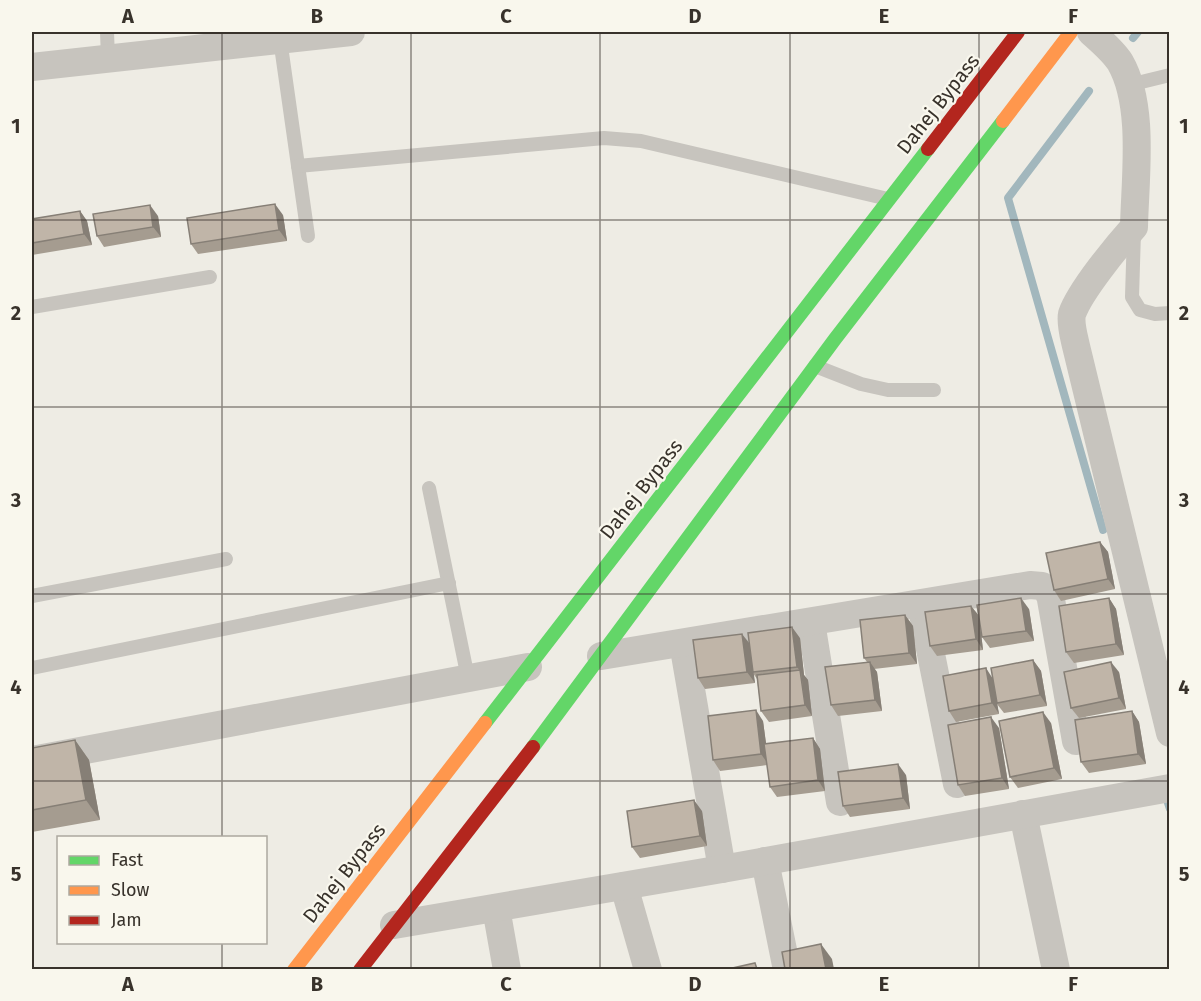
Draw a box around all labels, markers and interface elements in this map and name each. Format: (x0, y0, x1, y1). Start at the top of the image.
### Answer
text: A (121, 4, 135, 28)
text: B (311, 4, 323, 28)
text: C (500, 4, 512, 28)
text: D (688, 4, 702, 28)
text: E (879, 4, 889, 28)
text: F (1068, 4, 1078, 28)
street label: Dahej Bypass (892, 49, 984, 159)
text: 1 (11, 114, 21, 138)
text: 1 (1179, 114, 1189, 138)
text: 2 (11, 301, 21, 325)
text: 2 (1179, 301, 1189, 325)
street label: Dahej Bypass (595, 434, 687, 544)
text: 3 (10, 488, 21, 512)
text: 3 (1178, 488, 1189, 512)
text: 4 (10, 675, 22, 699)
text: 4 (1178, 675, 1190, 699)
street label: Dahej Bypass (298, 818, 390, 928)
legend (57, 836, 267, 944)
text: Fast (111, 849, 144, 871)
text: 5 (11, 862, 22, 886)
text: 5 (1179, 862, 1190, 886)
text: Slow (111, 879, 150, 901)
text: Jam (111, 909, 142, 931)
text: A (121, 972, 135, 996)
text: B (311, 972, 323, 996)
text: C (500, 972, 512, 996)
text: D (688, 972, 702, 996)
text: E (879, 972, 889, 996)
text: F (1068, 972, 1078, 996)

